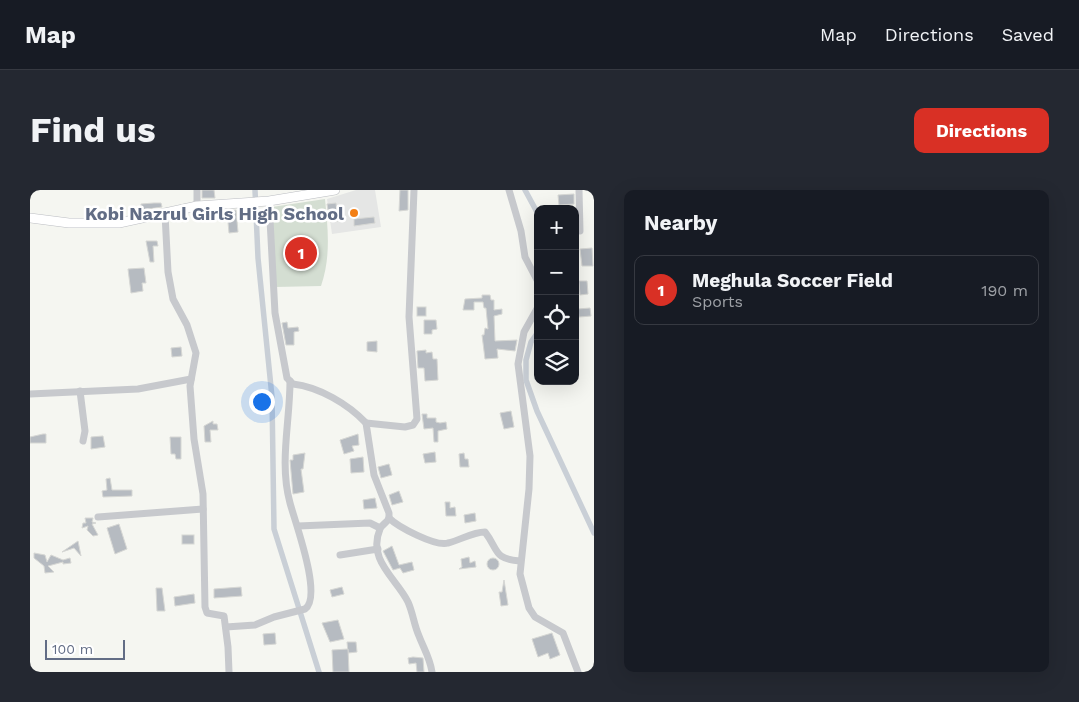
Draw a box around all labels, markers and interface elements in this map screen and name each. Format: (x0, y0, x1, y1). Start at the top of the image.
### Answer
text: Map (25, 21, 76, 49)
text: Map (820, 24, 857, 45)
text: Directions (885, 24, 974, 45)
text: Saved (1002, 24, 1054, 45)
button: Directions (914, 108, 1049, 153)
text: Find us (30, 109, 156, 151)
place label: Kobi Nazrul Girls High School (85, 203, 344, 224)
map controls (534, 205, 579, 385)
button: + (534, 205, 579, 250)
marker: Kobi Nazrul Girls High School (348, 207, 360, 219)
text: Nearby (644, 210, 717, 235)
pin: 1 (285, 234, 317, 272)
button: − (534, 250, 579, 295)
text: Meghula Soccer Field (692, 269, 893, 292)
text: 1 (658, 281, 664, 300)
text: 190 m (981, 281, 1028, 300)
text: Sports (692, 292, 743, 311)
button: locate (534, 295, 579, 340)
button: layers (534, 340, 579, 385)
your location (249, 389, 275, 415)
scale bar (45, 637, 125, 660)
text: 100 m (52, 641, 93, 657)

